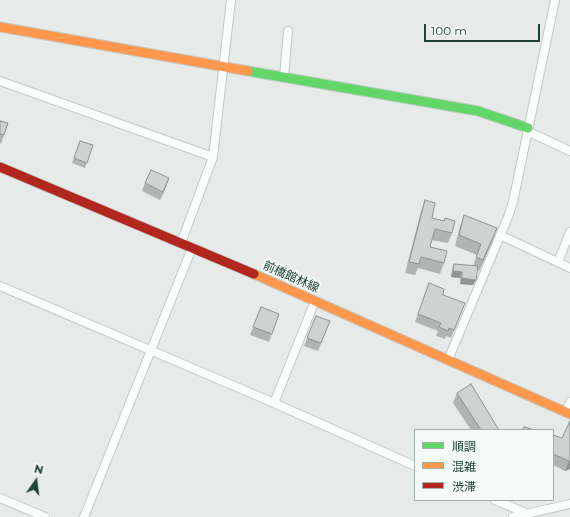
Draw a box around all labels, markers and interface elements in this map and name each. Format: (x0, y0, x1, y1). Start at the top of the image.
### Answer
scale bar (426, 16, 542, 42)
text: 100 m (431, 23, 467, 38)
street label: 前橋館林線 (261, 258, 321, 296)
legend (414, 429, 554, 501)
text: 順調 (452, 439, 476, 454)
text: 混雑 (452, 459, 476, 474)
north arrow (16, 461, 56, 501)
text: N (33, 461, 45, 477)
text: 渋滞 (452, 479, 476, 494)

